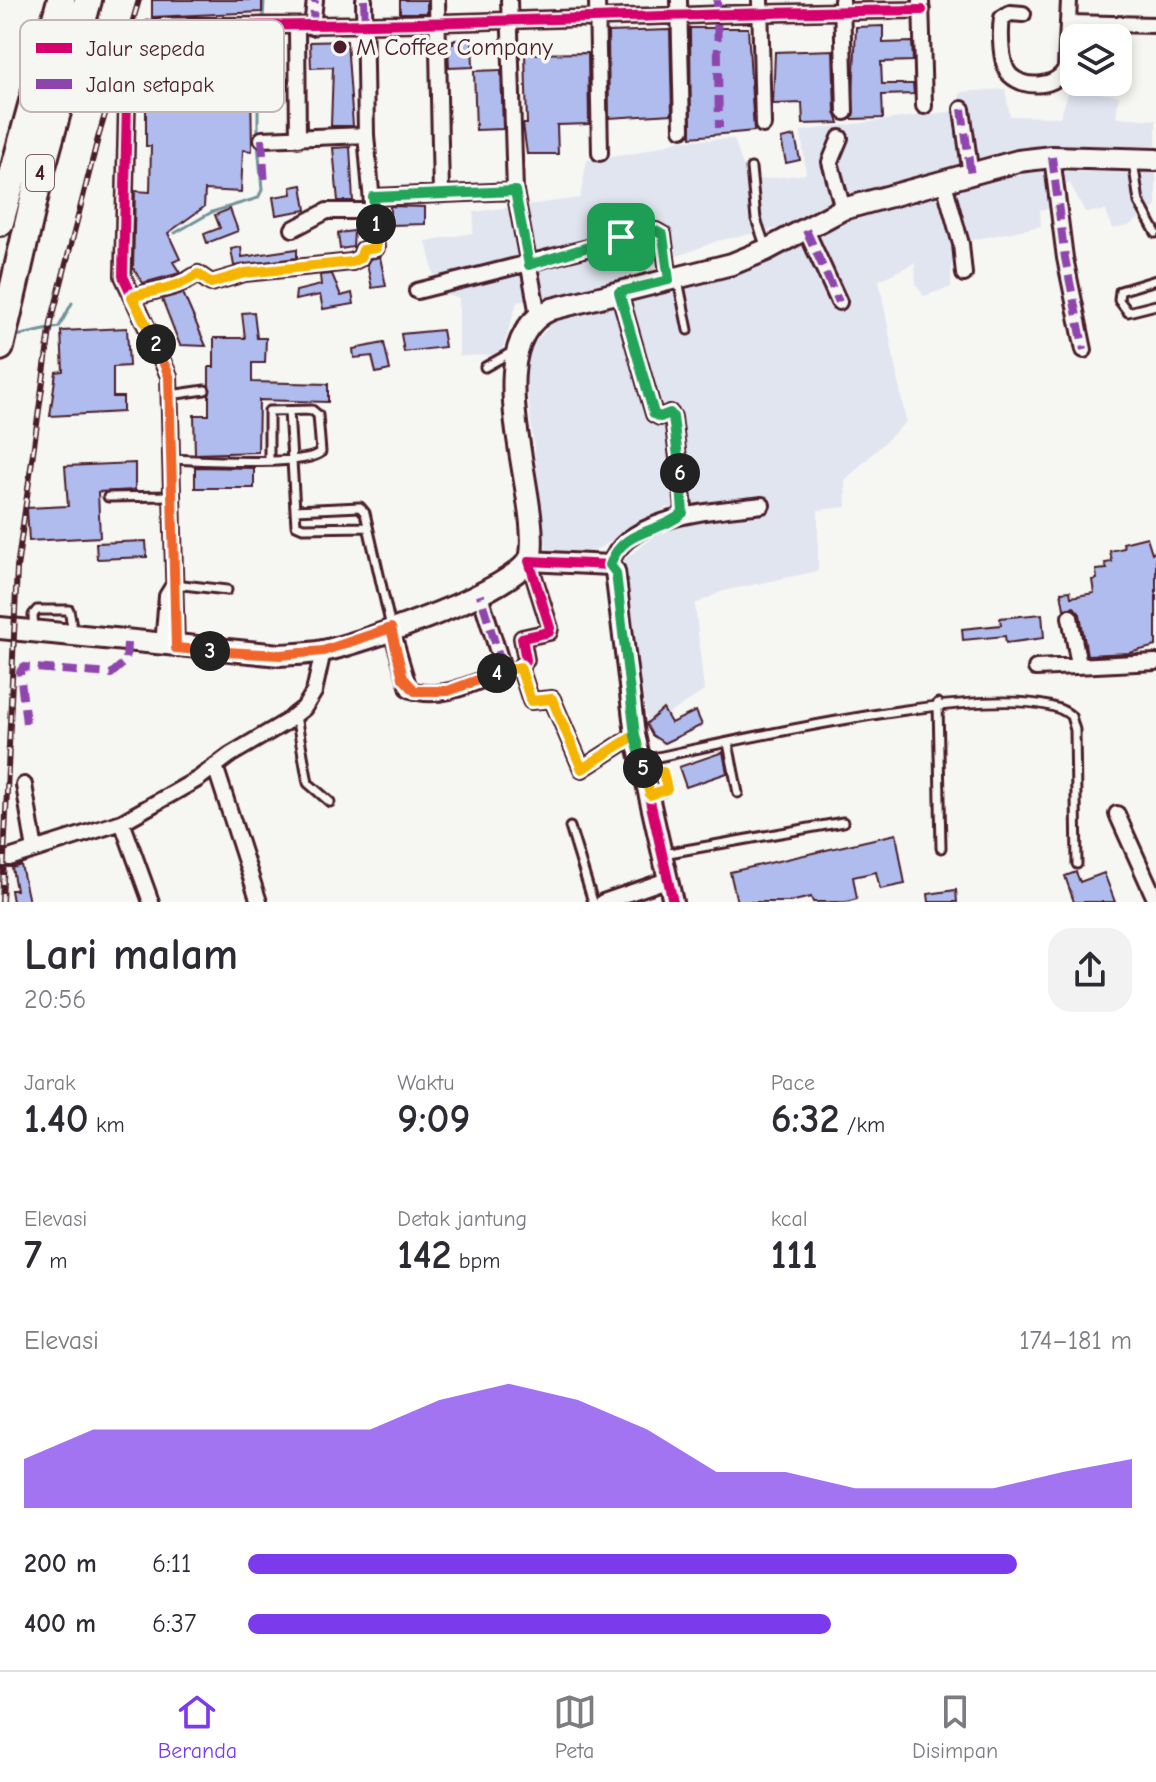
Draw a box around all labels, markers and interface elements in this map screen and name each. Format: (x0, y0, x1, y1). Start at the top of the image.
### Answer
legend (20, 20, 284, 112)
map controls (1060, 24, 1132, 96)
button: layers (1060, 24, 1132, 96)
place label: M Coffee Company (356, 33, 553, 61)
text: Jalur sepeda (86, 36, 205, 62)
marker: M Coffee Company (331, 38, 349, 56)
text: Jalan setapak (86, 72, 214, 98)
road number: 4 (26, 155, 54, 191)
pin (587, 203, 655, 271)
pin: 1 (356, 204, 396, 244)
text: 1 (372, 211, 380, 237)
icon: arrive (599, 215, 643, 259)
pin: 2 (136, 324, 176, 364)
text: 2 (151, 331, 161, 357)
pin: 6 (660, 453, 700, 493)
text: 6 (674, 460, 686, 486)
pin: 3 (190, 631, 230, 671)
text: 3 (205, 638, 215, 664)
pin: 4 (477, 653, 517, 693)
text: 4 (492, 660, 502, 686)
pin: 5 (623, 748, 663, 788)
text: 5 (637, 755, 649, 781)
button: share (1048, 928, 1132, 1012)
text: Lari malam (24, 929, 238, 980)
text: 20:56 (24, 985, 86, 1015)
text: Jarak (24, 1070, 76, 1096)
text: Waktu (397, 1070, 454, 1096)
text: Pace (771, 1070, 815, 1096)
text: 1.40 (24, 1096, 89, 1142)
text: 9:09 (397, 1096, 470, 1142)
text: 6:32 (771, 1096, 840, 1142)
text: km (89, 1112, 125, 1138)
text: /km (840, 1112, 885, 1138)
text: Elevasi (24, 1206, 87, 1232)
text: Detak jantung (397, 1206, 527, 1232)
text: kcal (771, 1206, 808, 1232)
text: 7 (24, 1232, 42, 1278)
text: 142 (397, 1232, 451, 1278)
text: 111 (771, 1232, 818, 1278)
text: m (42, 1248, 68, 1274)
text: bpm (451, 1248, 500, 1274)
text: Elevasi (24, 1326, 99, 1356)
text: 174–181 m (1019, 1326, 1132, 1356)
text: 200 m (24, 1549, 97, 1579)
text: 6:11 (152, 1549, 191, 1579)
text: 400 m (24, 1609, 96, 1639)
text: 6:37 (152, 1609, 196, 1639)
tab: Beranda (158, 1690, 237, 1764)
tab: Peta (553, 1690, 597, 1764)
tab: Disimpan (912, 1690, 998, 1764)

